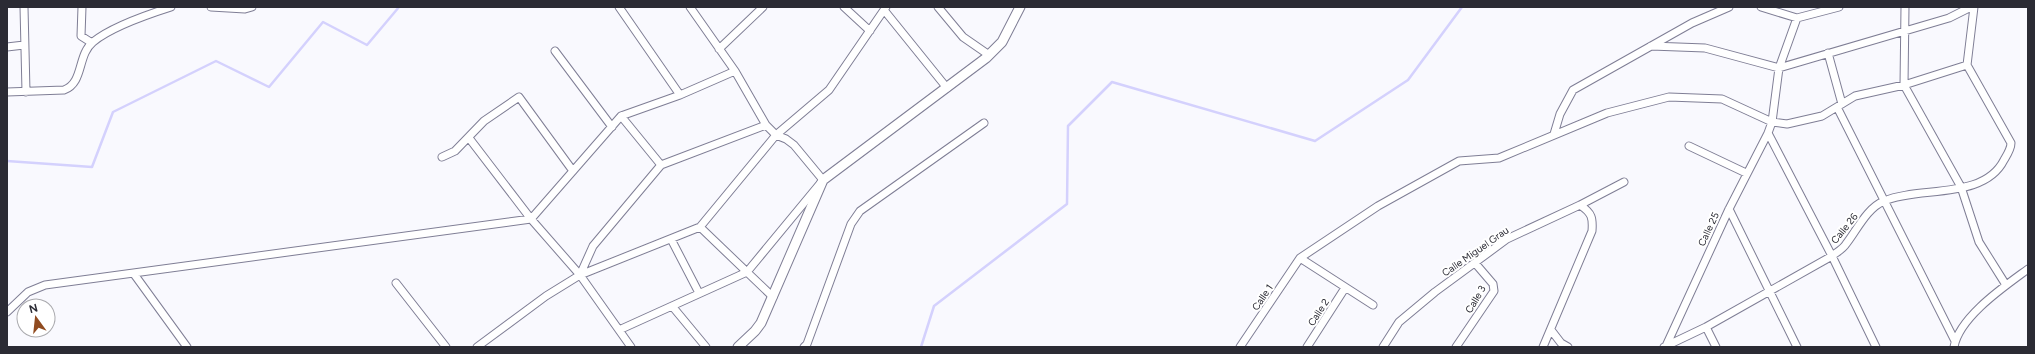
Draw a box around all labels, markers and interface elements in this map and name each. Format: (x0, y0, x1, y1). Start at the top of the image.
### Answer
street label: Calle 25 (1695, 210, 1722, 248)
street label: Calle 26 (1828, 210, 1861, 246)
street label: Calle Miguel Grau (1439, 224, 1511, 279)
street label: Calle 1 (1249, 282, 1276, 313)
street label: Calle 3 (1462, 283, 1489, 316)
street label: Calle 2 (1305, 296, 1332, 328)
north arrow (16, 298, 56, 338)
text: N (28, 301, 39, 316)

